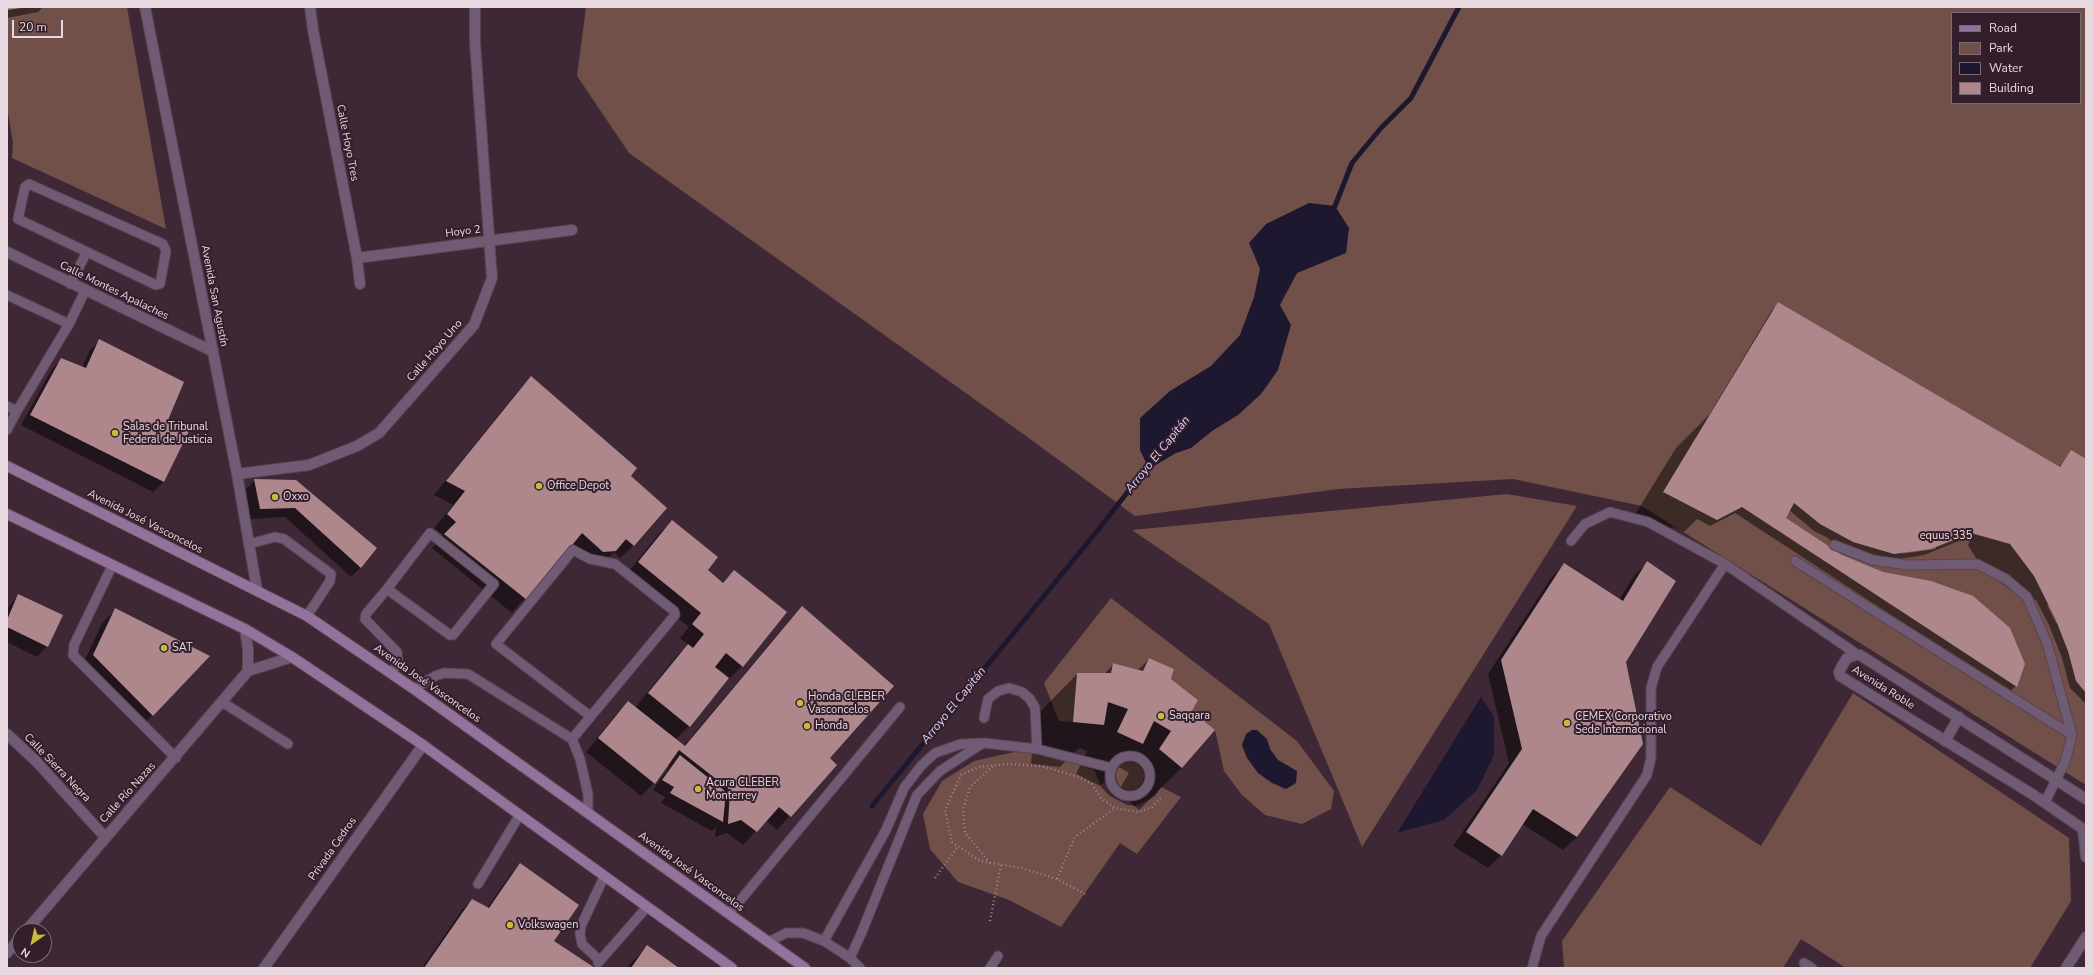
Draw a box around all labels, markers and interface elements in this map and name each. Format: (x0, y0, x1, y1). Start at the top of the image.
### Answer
scale bar (14, 12, 65, 38)
legend (1951, 12, 2081, 104)
text: 20 m (19, 19, 47, 35)
text: Road (1989, 20, 2017, 36)
text: Park (1989, 40, 2013, 56)
text: Water (1989, 60, 2023, 76)
text: Building (1989, 80, 2034, 96)
street label: Calle Hoyo Tres (333, 104, 361, 182)
street label: Hoyo 2 (445, 223, 481, 241)
street label: Avenida San Agustín (198, 244, 230, 348)
street label: Calle Montes Apalaches (57, 259, 171, 323)
street label: Calle Hoyo Uno (405, 317, 465, 385)
water label: Arroyo El Capitán (1123, 414, 1193, 496)
place label: Salas de Tribunal Federal de Justicia (123, 420, 213, 446)
marker: Salas de Tribunal Federal de Justicia (110, 428, 120, 438)
place label: Office Depot (547, 479, 609, 493)
marker: Office Depot (534, 481, 544, 491)
street label: Avenida José Vasconcelos (85, 487, 205, 557)
place label: Oxxo (283, 490, 309, 504)
marker: Oxxo (270, 492, 280, 502)
park label: equus 335 (1920, 529, 1972, 543)
place label: SAT (172, 641, 193, 655)
street label: Avenida José Vasconcelos (371, 642, 483, 726)
marker: SAT (159, 643, 169, 653)
street label: Avenida Roble (1849, 663, 1917, 713)
water label: Arroyo El Capitán (919, 665, 989, 747)
place label: Honda CLEBER Vasconcelos (808, 690, 885, 716)
marker: Honda CLEBER Vasconcelos (795, 698, 805, 708)
place label: Saqqara (1169, 709, 1210, 723)
place label: CEMEX Corporativo Sede Internacional (1575, 710, 1672, 736)
marker: Saqqara (1156, 711, 1166, 721)
marker: CEMEX Corporativo Sede Internacional (1562, 718, 1572, 728)
place label: Honda (815, 719, 848, 733)
marker: Honda (802, 721, 812, 731)
street label: Calle Sierra Negra (21, 731, 93, 805)
street label: Calle Río Nazas (97, 760, 159, 826)
place label: Acura CLEBER Monterrey (706, 776, 779, 802)
marker: Acura CLEBER Monterrey (693, 784, 703, 794)
street label: Privada Cedros (306, 815, 360, 883)
street label: Avenida José Vasconcelos (636, 829, 746, 915)
place label: Volkswagen (518, 918, 578, 932)
marker: Volkswagen (505, 920, 515, 930)
north arrow (12, 923, 52, 963)
text: N (18, 944, 33, 961)

